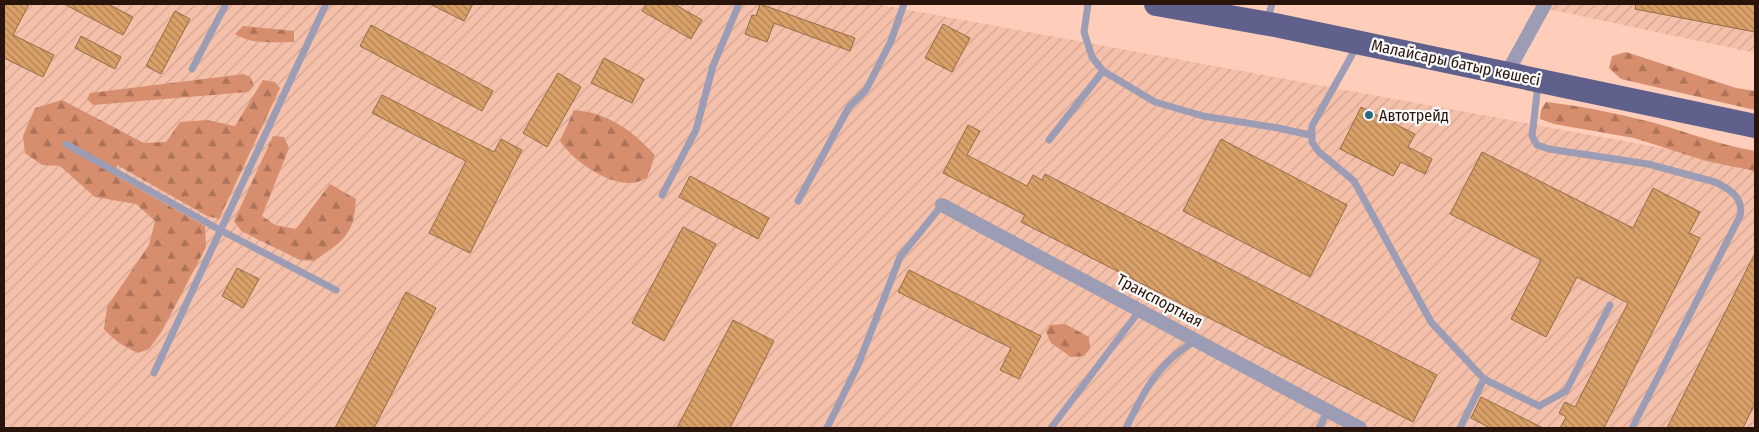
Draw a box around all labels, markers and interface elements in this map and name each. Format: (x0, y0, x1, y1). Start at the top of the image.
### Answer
street label: Малайсары батыр көшесі (1370, 35, 1542, 90)
place label: Автотрейд (1379, 106, 1449, 125)
marker: Автотрейд (1363, 109, 1375, 121)
street label: Транспортная (1113, 270, 1206, 331)

